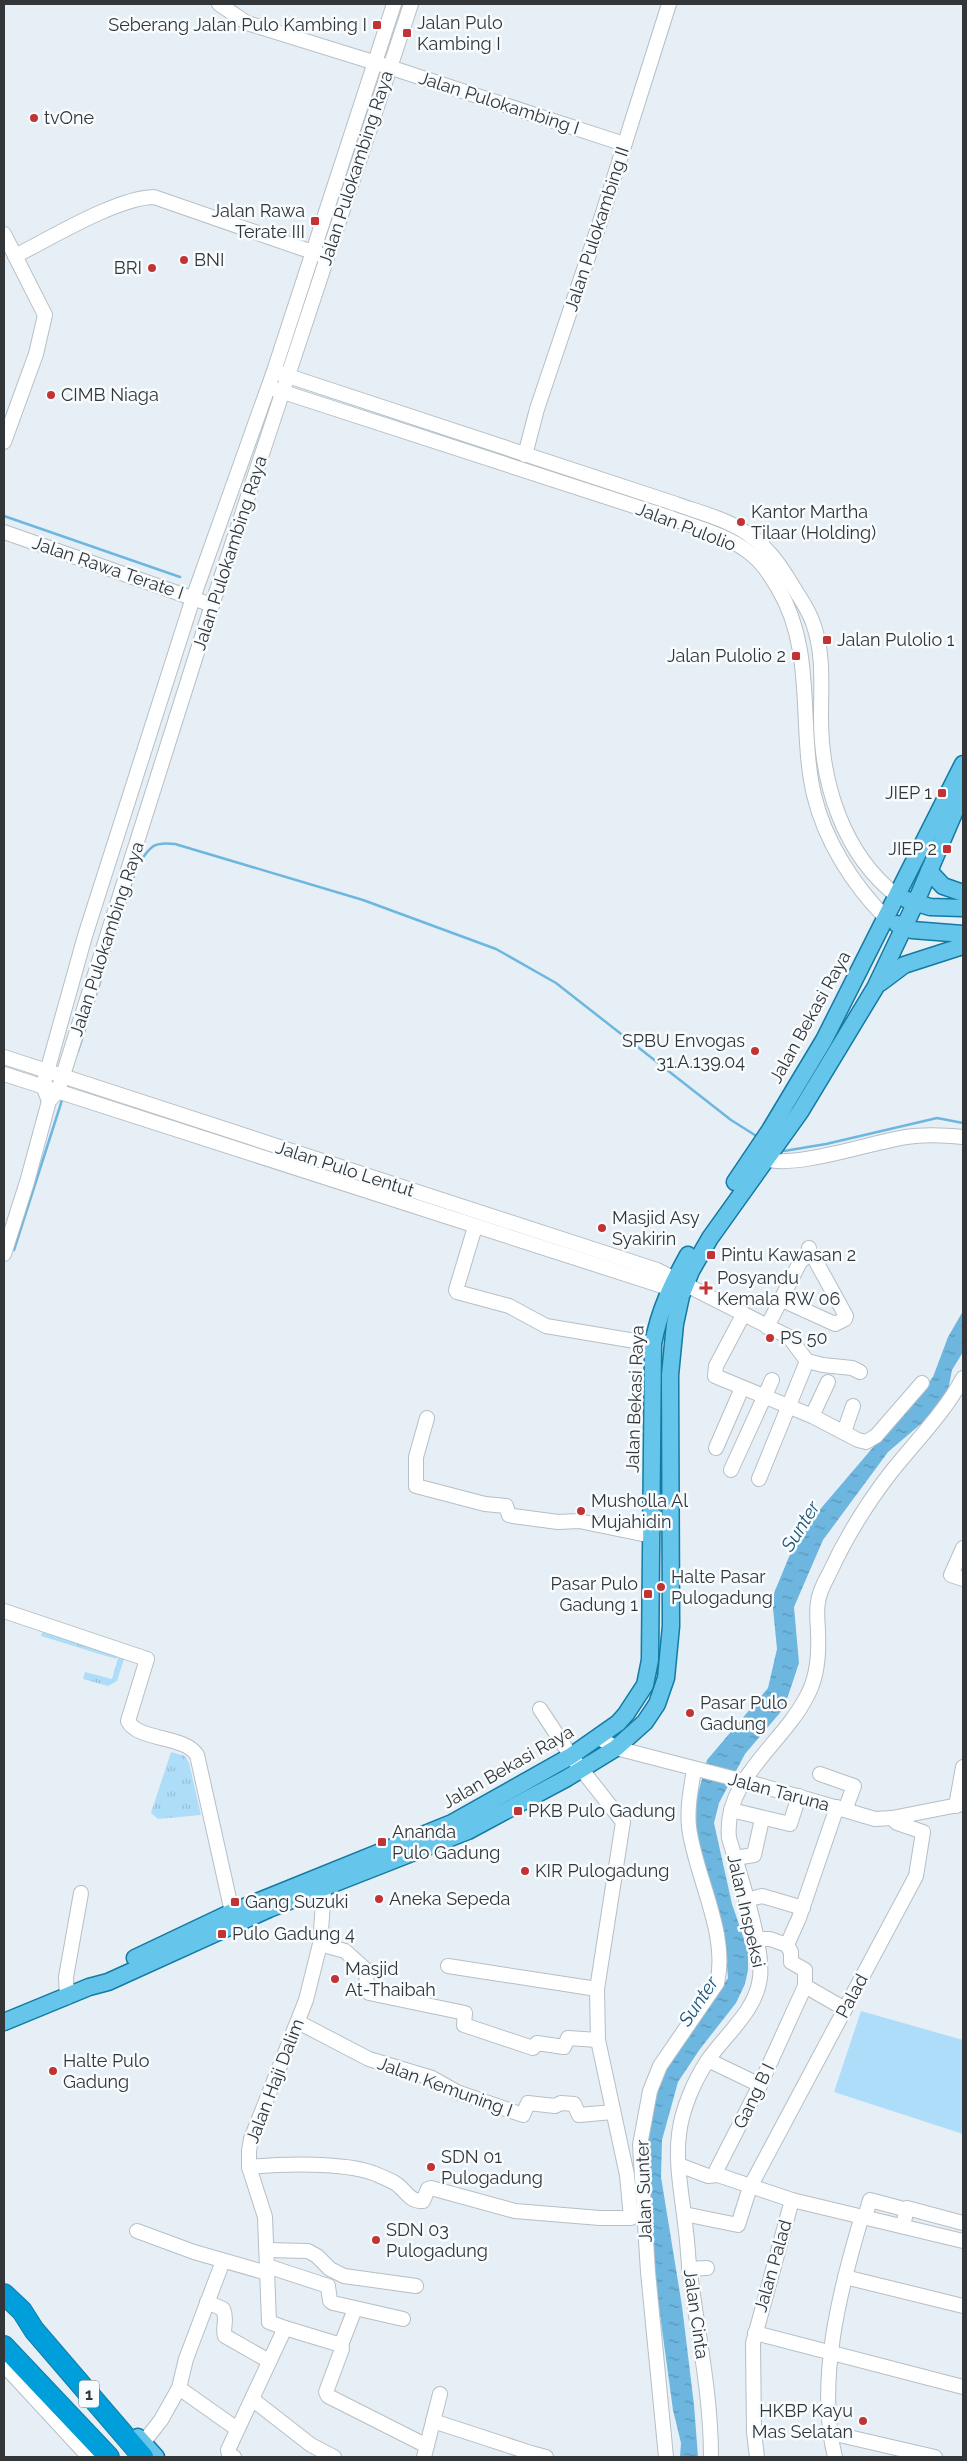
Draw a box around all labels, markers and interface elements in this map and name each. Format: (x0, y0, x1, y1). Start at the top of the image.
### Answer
place label: Jalan Pulo Kambing I (417, 12, 503, 54)
place label: Seberang Jalan Pulo Kambing I (108, 14, 367, 35)
marker: Seberang Jalan Pulo Kambing I (371, 19, 383, 31)
marker: Jalan Pulo Kambing I (401, 27, 413, 39)
street label: Jalan Pulokambing I (416, 67, 582, 138)
street label: Jalan Pulokambing Raya (314, 68, 397, 268)
place label: tvOne (44, 107, 95, 128)
marker: tvOne (28, 112, 40, 124)
street label: Jalan Pulokambing II (560, 144, 633, 314)
place label: Jalan Rawa Terate III (212, 200, 305, 242)
marker: Jalan Rawa Terate III (309, 215, 321, 227)
place label: BNI (194, 249, 224, 270)
marker: BNI (178, 254, 190, 266)
place label: BRI (114, 257, 142, 278)
marker: BRI (146, 262, 158, 274)
place label: CIMB Niaga (61, 384, 159, 405)
marker: CIMB Niaga (45, 389, 57, 401)
street label: Jalan Pulokambing Raya (188, 453, 271, 653)
street label: Jalan Pulolio (633, 498, 739, 555)
place label: Kantor Martha Tilaar (Holding) (751, 501, 876, 543)
marker: Kantor Martha Tilaar (Holding) (735, 516, 747, 528)
street label: Jalan Rawa Terate I (30, 532, 187, 603)
place label: Jalan Pulolio 1 (837, 629, 955, 650)
marker: Jalan Pulolio 1 (821, 634, 833, 646)
place label: Jalan Pulolio 2 (667, 645, 786, 666)
marker: Jalan Pulolio 2 (790, 650, 802, 662)
place label: JIEP 1 (885, 782, 932, 803)
marker: JIEP 1 (936, 787, 948, 799)
place label: JIEP 2 (888, 838, 937, 859)
street label: Jalan Pulokambing Raya (65, 839, 148, 1039)
marker: JIEP 2 (941, 843, 953, 855)
street label: Jalan Bekasi Raya (765, 947, 855, 1086)
place label: SPBU Envogas 31.A.139.04 (622, 1030, 745, 1072)
marker: SPBU Envogas 31.A.139.04 (749, 1045, 761, 1057)
street label: Jalan Pulo Lentut (273, 1136, 417, 1201)
place label: Masjid Asy Syakirin (612, 1207, 700, 1249)
marker: Masjid Asy Syakirin (596, 1222, 608, 1234)
place label: Pintu Kawasan 2 (721, 1244, 856, 1265)
marker: Pintu Kawasan 2 (705, 1249, 717, 1261)
place label: Posyandu Kemala RW 06 (717, 1267, 840, 1309)
marker: Posyandu Kemala RW 06 (699, 1281, 713, 1295)
street label: Jalan Bekasi Raya (621, 1325, 648, 1473)
place label: PS 50 (780, 1327, 828, 1348)
marker: PS 50 (764, 1332, 776, 1344)
place label: Musholla Al Mujahidin (591, 1490, 688, 1532)
water label: Sunter (776, 1496, 825, 1556)
marker: Musholla Al Mujahidin (575, 1505, 587, 1517)
place label: Halte Pasar Pulogadung (671, 1566, 773, 1608)
place label: Pasar Pulo Gadung 1 (551, 1573, 638, 1615)
marker: Halte Pasar Pulogadung (655, 1581, 667, 1593)
marker: Pasar Pulo Gadung 1 (642, 1588, 654, 1600)
place label: Pasar Pulo Gadung (700, 1692, 788, 1734)
marker: Pasar Pulo Gadung (684, 1707, 696, 1719)
street label: Jalan Bekasi Raya (439, 1721, 577, 1813)
street label: Jalan Taruna (726, 1768, 832, 1815)
place label: PKB Pulo Gadung (528, 1800, 676, 1821)
marker: PKB Pulo Gadung (512, 1805, 524, 1817)
place label: Ananda Pulo Gadung (392, 1821, 500, 1863)
marker: Ananda Pulo Gadung (376, 1836, 388, 1848)
street label: Jalan Inspeksi (723, 1852, 770, 1970)
place label: KIR Pulogadung (535, 1860, 669, 1881)
marker: KIR Pulogadung (519, 1865, 531, 1877)
place label: Aneka Sepeda (389, 1888, 510, 1909)
place label: Gang Suzuki (245, 1891, 349, 1912)
marker: Aneka Sepeda (373, 1893, 385, 1905)
marker: Gang Suzuki (229, 1896, 241, 1908)
place label: Pulo Gadung 4 (232, 1923, 355, 1944)
marker: Pulo Gadung 4 (216, 1928, 228, 1940)
place label: Masjid At-Thaibah (345, 1958, 436, 2000)
street label: Palad (831, 1970, 872, 2021)
water label: Sunter (673, 1971, 723, 2031)
marker: Masjid At-Thaibah (329, 1973, 341, 1985)
street label: Jalan Haji Dalim (241, 2016, 308, 2146)
place label: Halte Pulo Gadung (63, 2050, 150, 2092)
street label: Jalan Kemuning I (375, 2052, 515, 2121)
street label: Gang B I (729, 2060, 778, 2132)
marker: Halte Pulo Gadung (47, 2065, 59, 2077)
street label: Jalan Sunter (631, 2139, 656, 2243)
place label: SDN 01 Pulogadung (441, 2146, 543, 2188)
marker: SDN 01 Pulogadung (425, 2161, 437, 2173)
street label: Jalan Palad (749, 2217, 796, 2314)
place label: SDN 03 Pulogadung (386, 2219, 488, 2261)
marker: SDN 03 Pulogadung (370, 2234, 382, 2246)
street label: Jalan Cinta (680, 2268, 713, 2360)
road number: 1 (79, 2380, 99, 2408)
place label: HKBP Kayu Mas Selatan (752, 2400, 853, 2442)
marker: HKBP Kayu Mas Selatan (857, 2415, 869, 2427)

